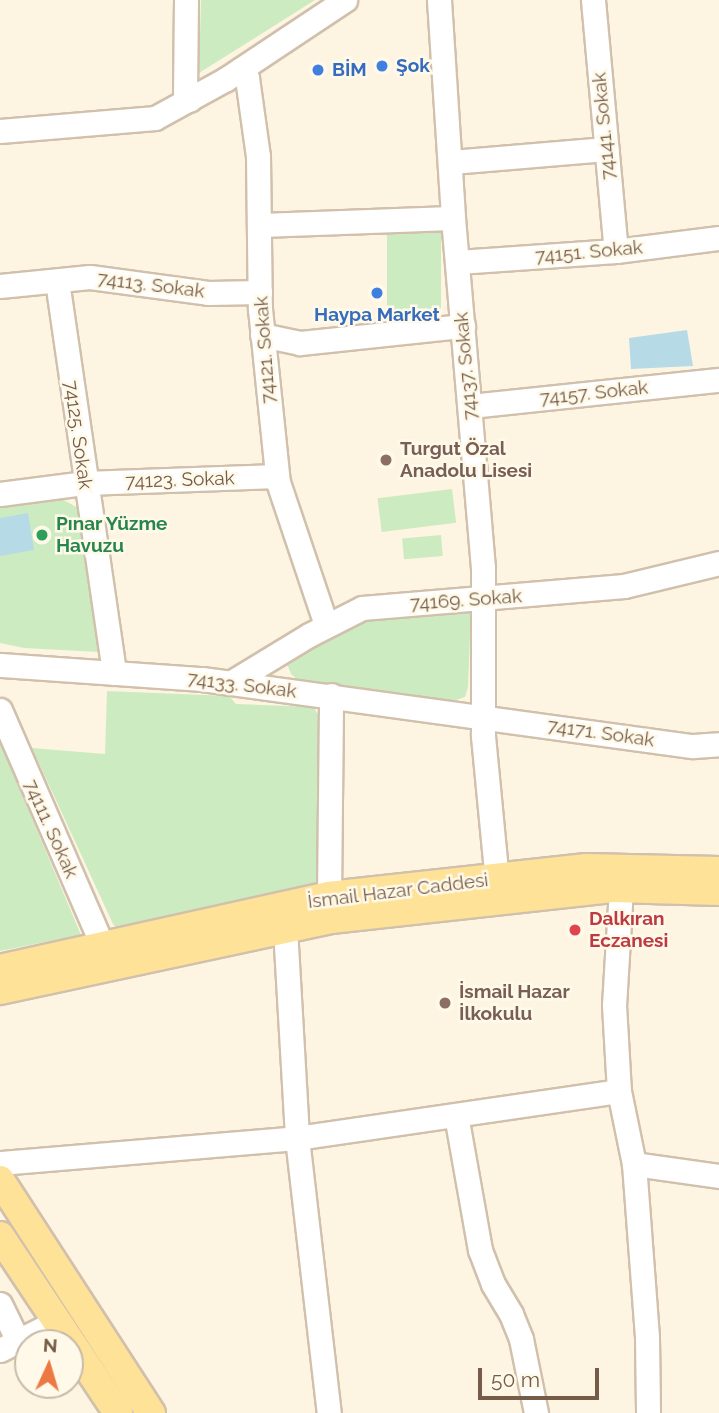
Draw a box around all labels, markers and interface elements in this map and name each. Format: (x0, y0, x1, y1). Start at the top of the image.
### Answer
place label: Şok (396, 55, 430, 77)
marker: Şok (374, 58, 390, 74)
place label: BİM (332, 59, 367, 81)
marker: BİM (310, 62, 326, 78)
street label: 74141. Sokak (588, 71, 620, 181)
street label: 74151. Sokak (534, 236, 644, 268)
street label: 74113. Sokak (96, 267, 206, 303)
marker: Haypa Market (369, 285, 385, 301)
street label: 74121. Sokak (250, 296, 280, 404)
place label: Haypa Market (314, 304, 440, 326)
street label: 74137. Sokak (450, 311, 482, 421)
street label: 74157. Sokak (539, 376, 649, 410)
street label: 74125. Sokak (59, 379, 97, 491)
place label: Turgut Özal Anadolu Lisesi (400, 438, 532, 482)
marker: Turgut Özal Anadolu Lisesi (378, 452, 394, 468)
street label: 74123. Sokak (125, 467, 235, 493)
place label: Pınar Yüzme Havuzu (56, 513, 169, 557)
marker: Pınar Yüzme Havuzu (34, 527, 50, 543)
street label: 74169. Sokak (409, 585, 523, 615)
street label: 74133. Sokak (186, 667, 298, 703)
street label: 74171. Sokak (546, 714, 656, 752)
street label: 74111. Sokak (19, 776, 83, 882)
street label: İsmail Hazar Caddesi (306, 869, 490, 913)
place label: Dalkıran Eczanesi (589, 908, 668, 952)
marker: Dalkıran Eczanesi (567, 922, 583, 938)
place label: İsmail Hazar İlkokulu (459, 981, 570, 1025)
marker: İsmail Hazar İlkokulu (437, 995, 453, 1011)
north arrow (14, 1329, 84, 1399)
text: N (42, 1334, 58, 1357)
scale bar (481, 1354, 602, 1398)
text: 50 m (491, 1367, 540, 1392)

